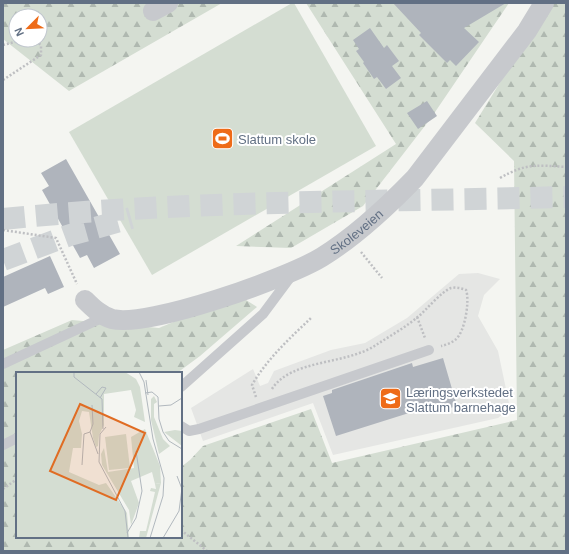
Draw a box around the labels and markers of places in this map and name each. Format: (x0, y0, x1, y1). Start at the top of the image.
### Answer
sports icon: Slattum skole (210, 126, 236, 152)
place label: Slattum skole (238, 132, 316, 147)
place label: Læringsverkstedet Slattum barnehage (406, 385, 516, 415)
school or university icon: Læringsverkstedet Slattum barnehage (377, 386, 403, 412)

